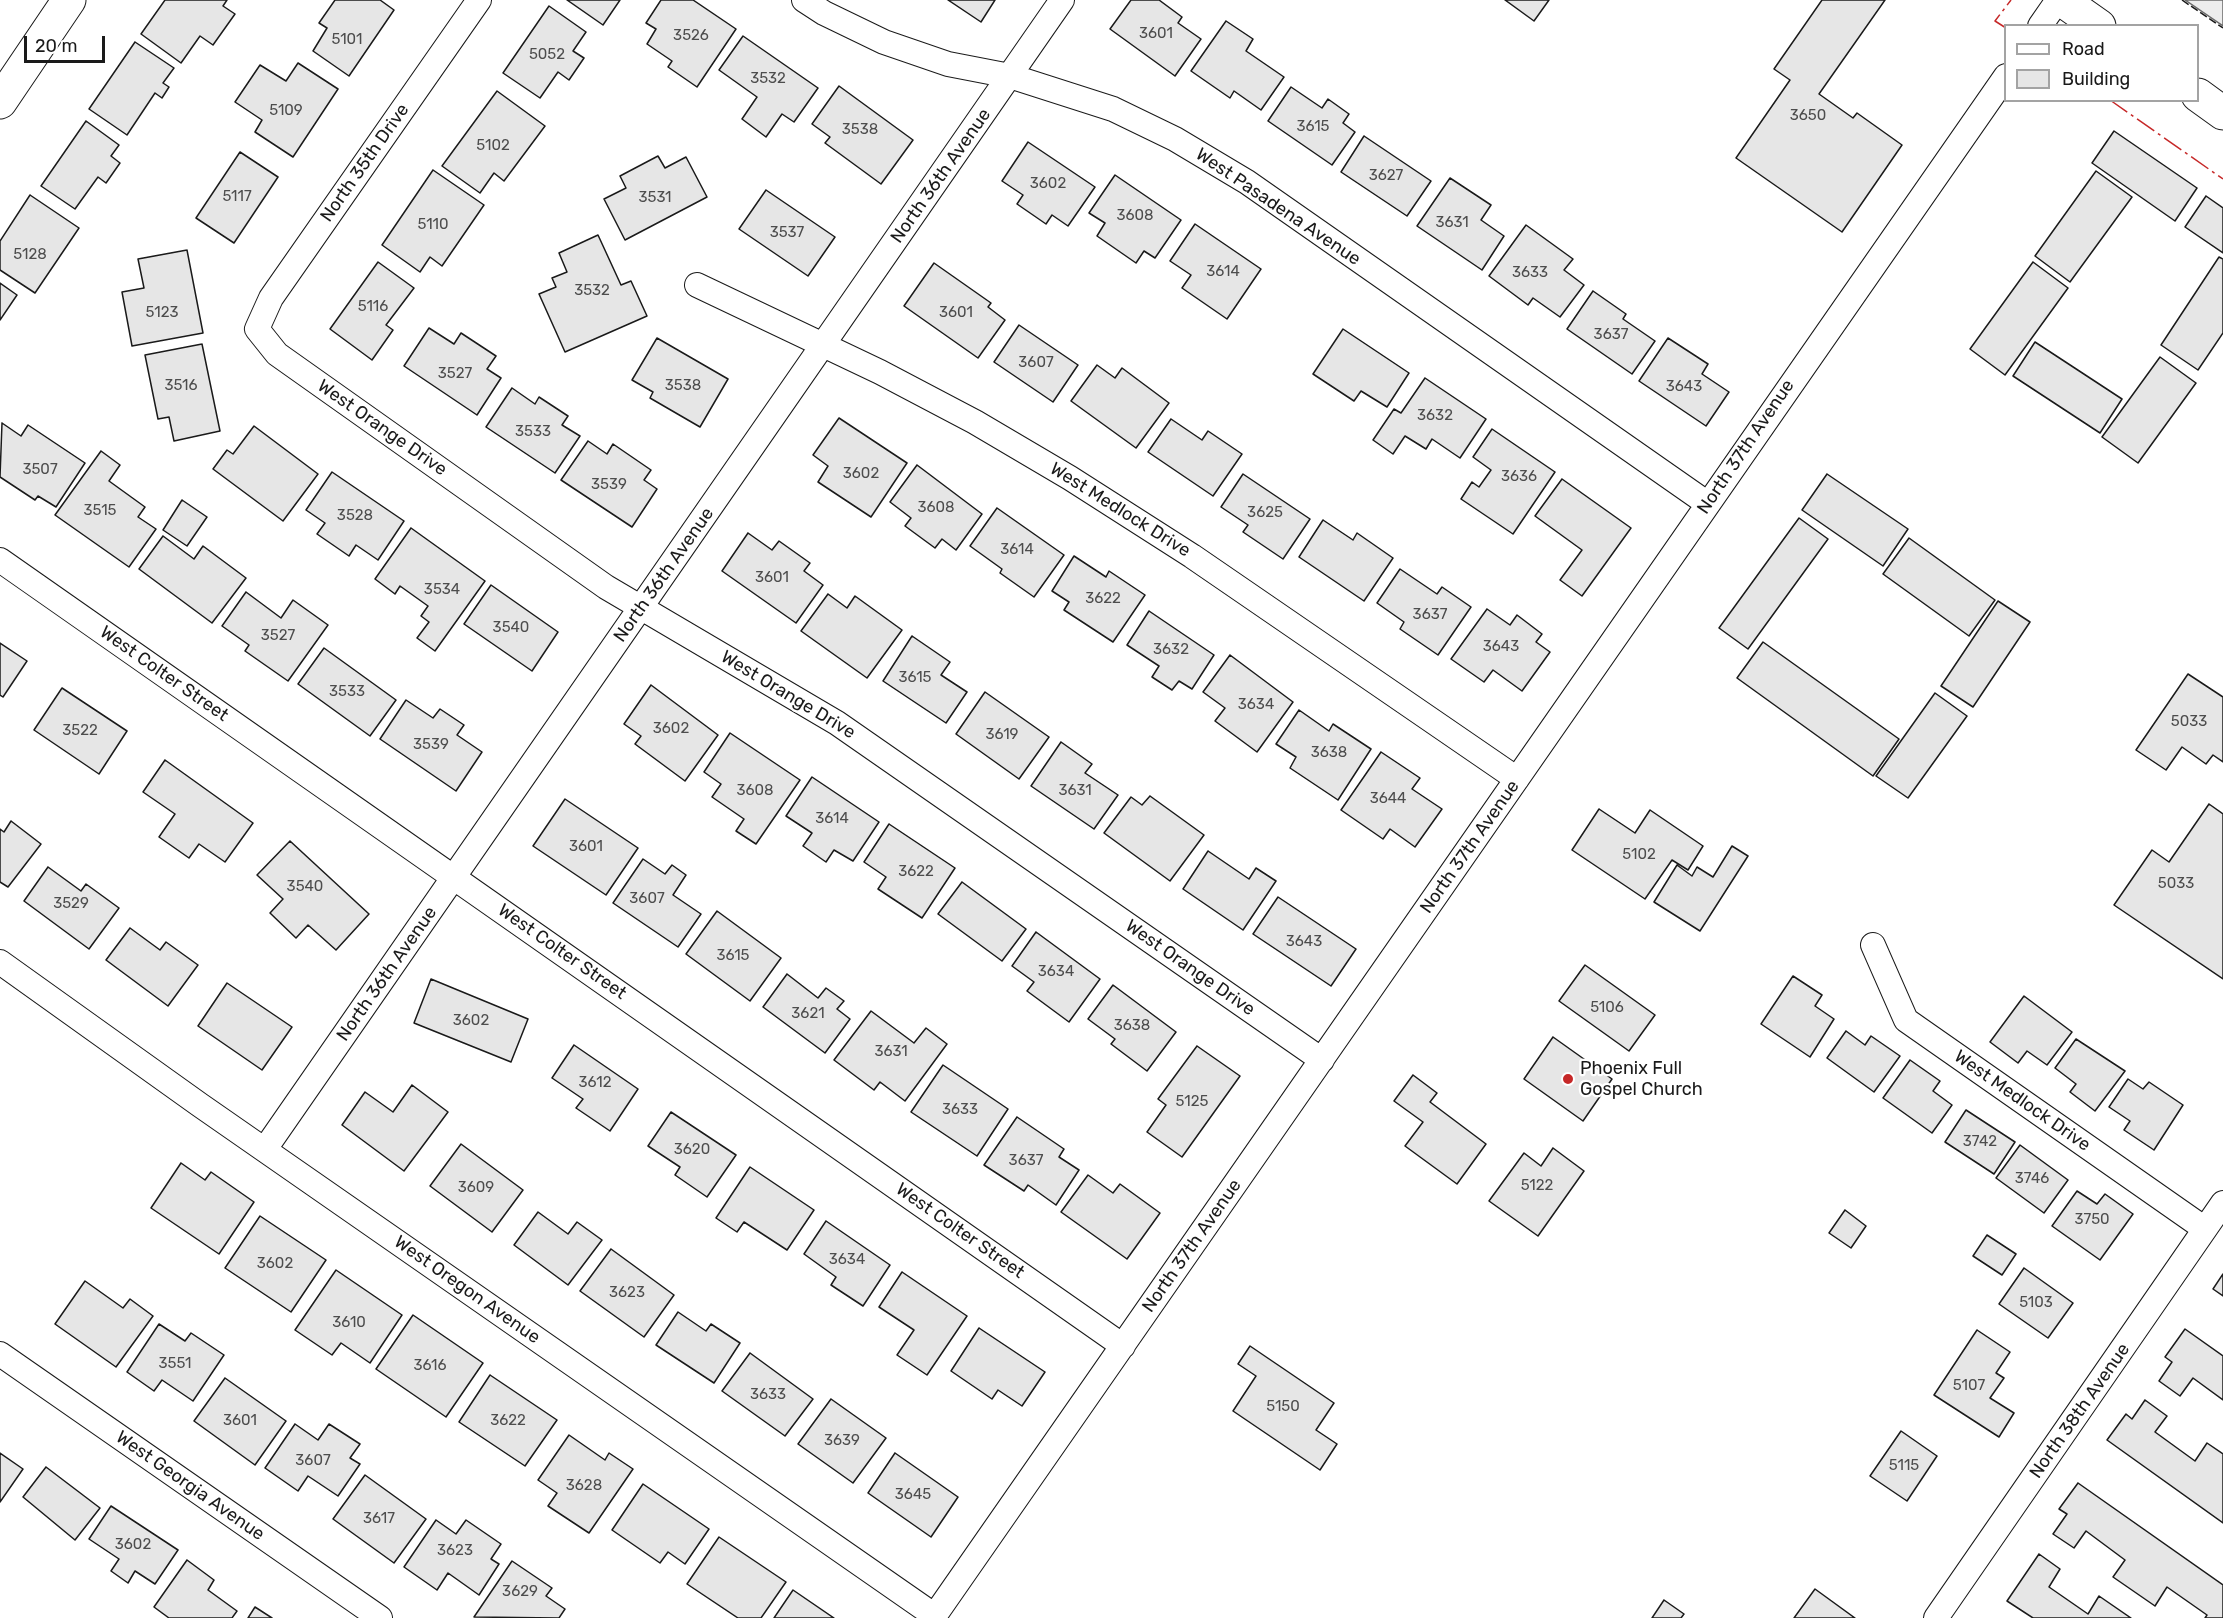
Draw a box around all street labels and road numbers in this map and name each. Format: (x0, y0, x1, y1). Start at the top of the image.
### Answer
street label: North 35th Drive (316, 100, 414, 226)
street label: North 36th Avenue (886, 105, 996, 247)
street label: West Pasadena Avenue (1191, 144, 1365, 270)
street label: West Orange Drive (313, 375, 451, 481)
street label: North 37th Avenue (1693, 376, 1799, 518)
street label: West Medlock Drive (1046, 458, 1194, 562)
street label: North 36th Avenue (609, 504, 719, 646)
street label: West Colter Street (96, 622, 232, 726)
street label: West Orange Drive (717, 646, 859, 744)
street label: North 37th Avenue (1416, 776, 1524, 918)
street label: West Colter Street (494, 900, 630, 1004)
street label: North 36th Avenue (332, 903, 442, 1045)
street label: West Orange Drive (1121, 915, 1259, 1021)
street label: West Medlock Drive (1950, 1046, 2094, 1156)
street label: North 37th Avenue (1138, 1175, 1246, 1317)
street label: West Colter Street (892, 1179, 1028, 1283)
street label: West Oregon Avenue (390, 1232, 544, 1348)
street label: North 38th Avenue (2025, 1339, 2135, 1483)
street label: West Georgia Avenue (111, 1427, 269, 1545)

